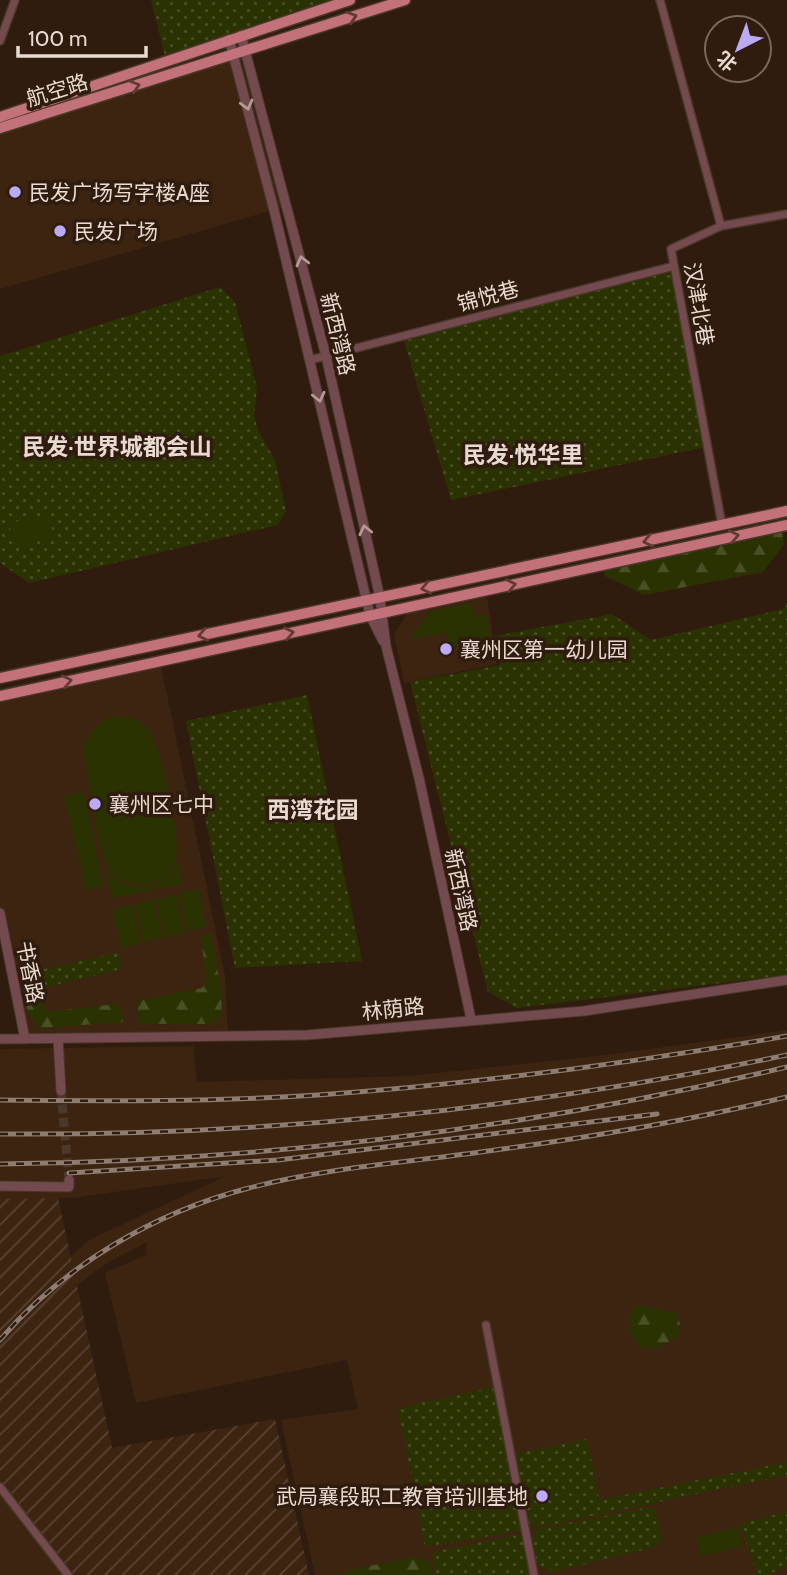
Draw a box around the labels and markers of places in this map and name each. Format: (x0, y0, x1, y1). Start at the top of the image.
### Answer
place label: 民发广场写字楼A座 (29, 180, 210, 205)
marker: 民发广场写字楼A座 (7, 184, 23, 200)
place label: 民发广场 (74, 219, 158, 244)
marker: 民发广场 (52, 223, 68, 239)
place label: 襄州区第一幼儿园 (460, 637, 628, 662)
marker: 襄州区第一幼儿园 (438, 641, 454, 657)
place label: 襄州区七中 (109, 792, 214, 817)
marker: 襄州区七中 (87, 796, 103, 812)
place label: 武局襄段职工教育培训基地 (276, 1484, 528, 1509)
marker: 武局襄段职工教育培训基地 (534, 1488, 550, 1504)

